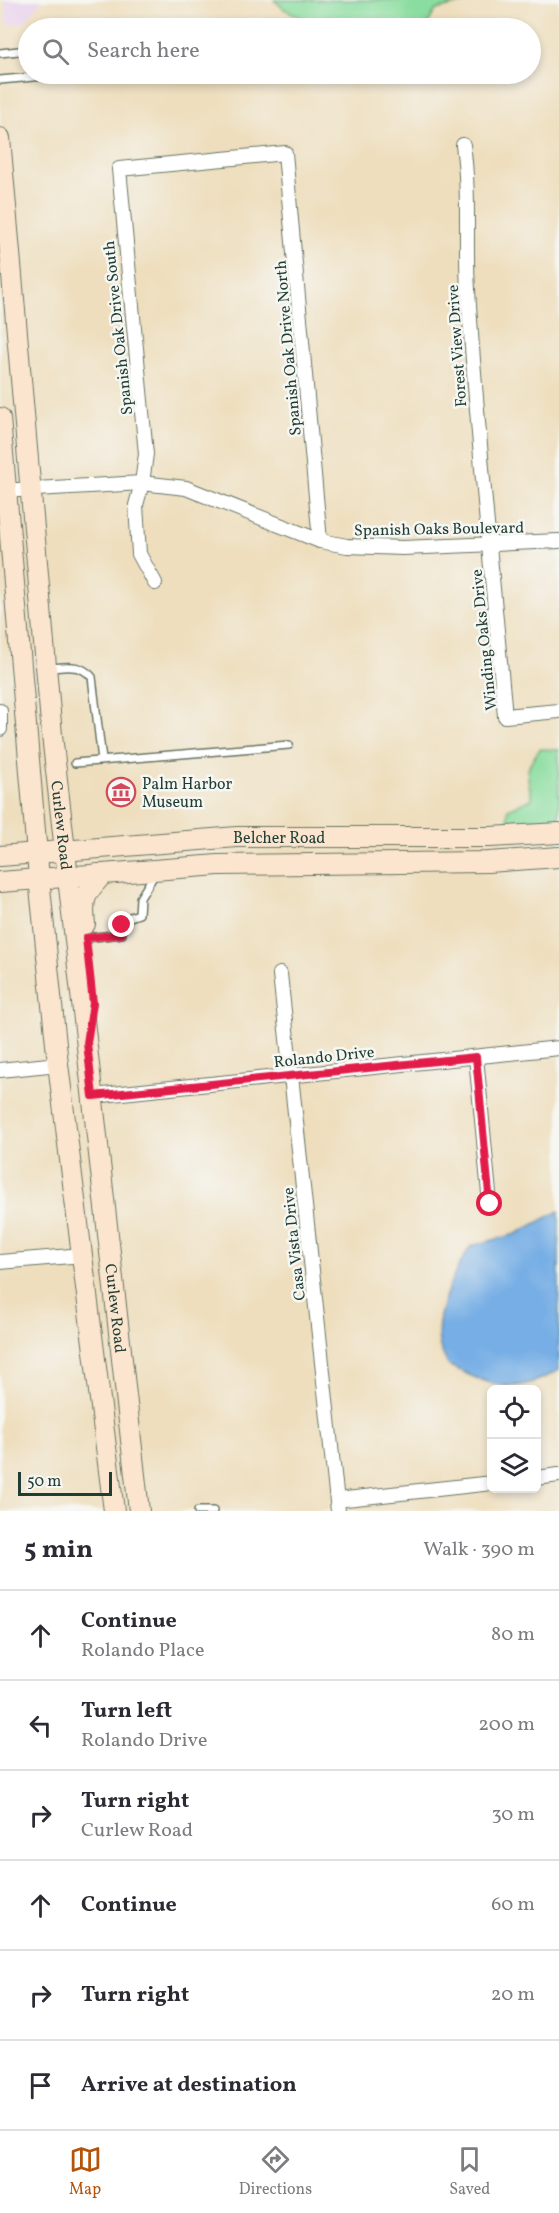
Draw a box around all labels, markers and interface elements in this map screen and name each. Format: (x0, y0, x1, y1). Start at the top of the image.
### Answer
search box (18, 18, 541, 84)
icon: search (39, 35, 72, 68)
text: Search here (87, 36, 200, 67)
street label: Spanish Oak Drive South (99, 239, 139, 416)
street label: Spanish Oak Drive North (270, 259, 308, 436)
street label: Forest View Drive (443, 284, 473, 408)
street label: Spanish Oaks Boulevard (354, 518, 524, 542)
street label: Winding Oaks Drive (467, 568, 503, 712)
place label: Palm Harbor Museum (142, 774, 232, 814)
museum icon: Palm Harbor Museum (105, 776, 137, 808)
street label: Curlew Road (44, 780, 76, 871)
street label: Belcher Road (233, 828, 325, 850)
route end (108, 911, 134, 937)
street label: Rolando Drive (273, 1042, 376, 1074)
street label: Casa Vista Drive (278, 1186, 312, 1301)
route start (476, 1190, 502, 1216)
street label: Curlew Road (98, 1263, 130, 1354)
map controls (487, 1385, 541, 1493)
button: locate (487, 1385, 541, 1439)
button: layers (487, 1439, 541, 1493)
scale bar (18, 1469, 112, 1496)
text: 50 m (27, 1471, 61, 1493)
text: 5 min (24, 1532, 93, 1568)
text: Walk · 390 m (423, 1536, 535, 1564)
text: Continue (81, 1606, 177, 1637)
icon: ahead (24, 1619, 57, 1652)
text: 80 m (491, 1621, 535, 1649)
text: Rolando Place (81, 1637, 205, 1665)
text: Turn left (81, 1696, 172, 1727)
icon: left (24, 1709, 57, 1742)
text: 200 m (478, 1711, 535, 1739)
text: Rolando Drive (81, 1727, 207, 1755)
text: Turn right (81, 1786, 189, 1817)
icon: right (24, 1799, 57, 1832)
text: 30 m (491, 1801, 535, 1829)
text: Curlew Road (81, 1817, 193, 1845)
icon: ahead (24, 1889, 57, 1922)
text: Continue (81, 1890, 177, 1921)
text: 60 m (491, 1891, 535, 1919)
icon: right (24, 1979, 57, 2012)
text: Turn right (81, 1980, 189, 2011)
text: 20 m (491, 1981, 535, 2009)
icon: arrive (24, 2069, 57, 2102)
text: Arrive at destination (81, 2070, 297, 2101)
tab: Map (69, 2143, 102, 2201)
tab: Directions (239, 2143, 312, 2201)
tab: Saved (449, 2143, 490, 2201)

